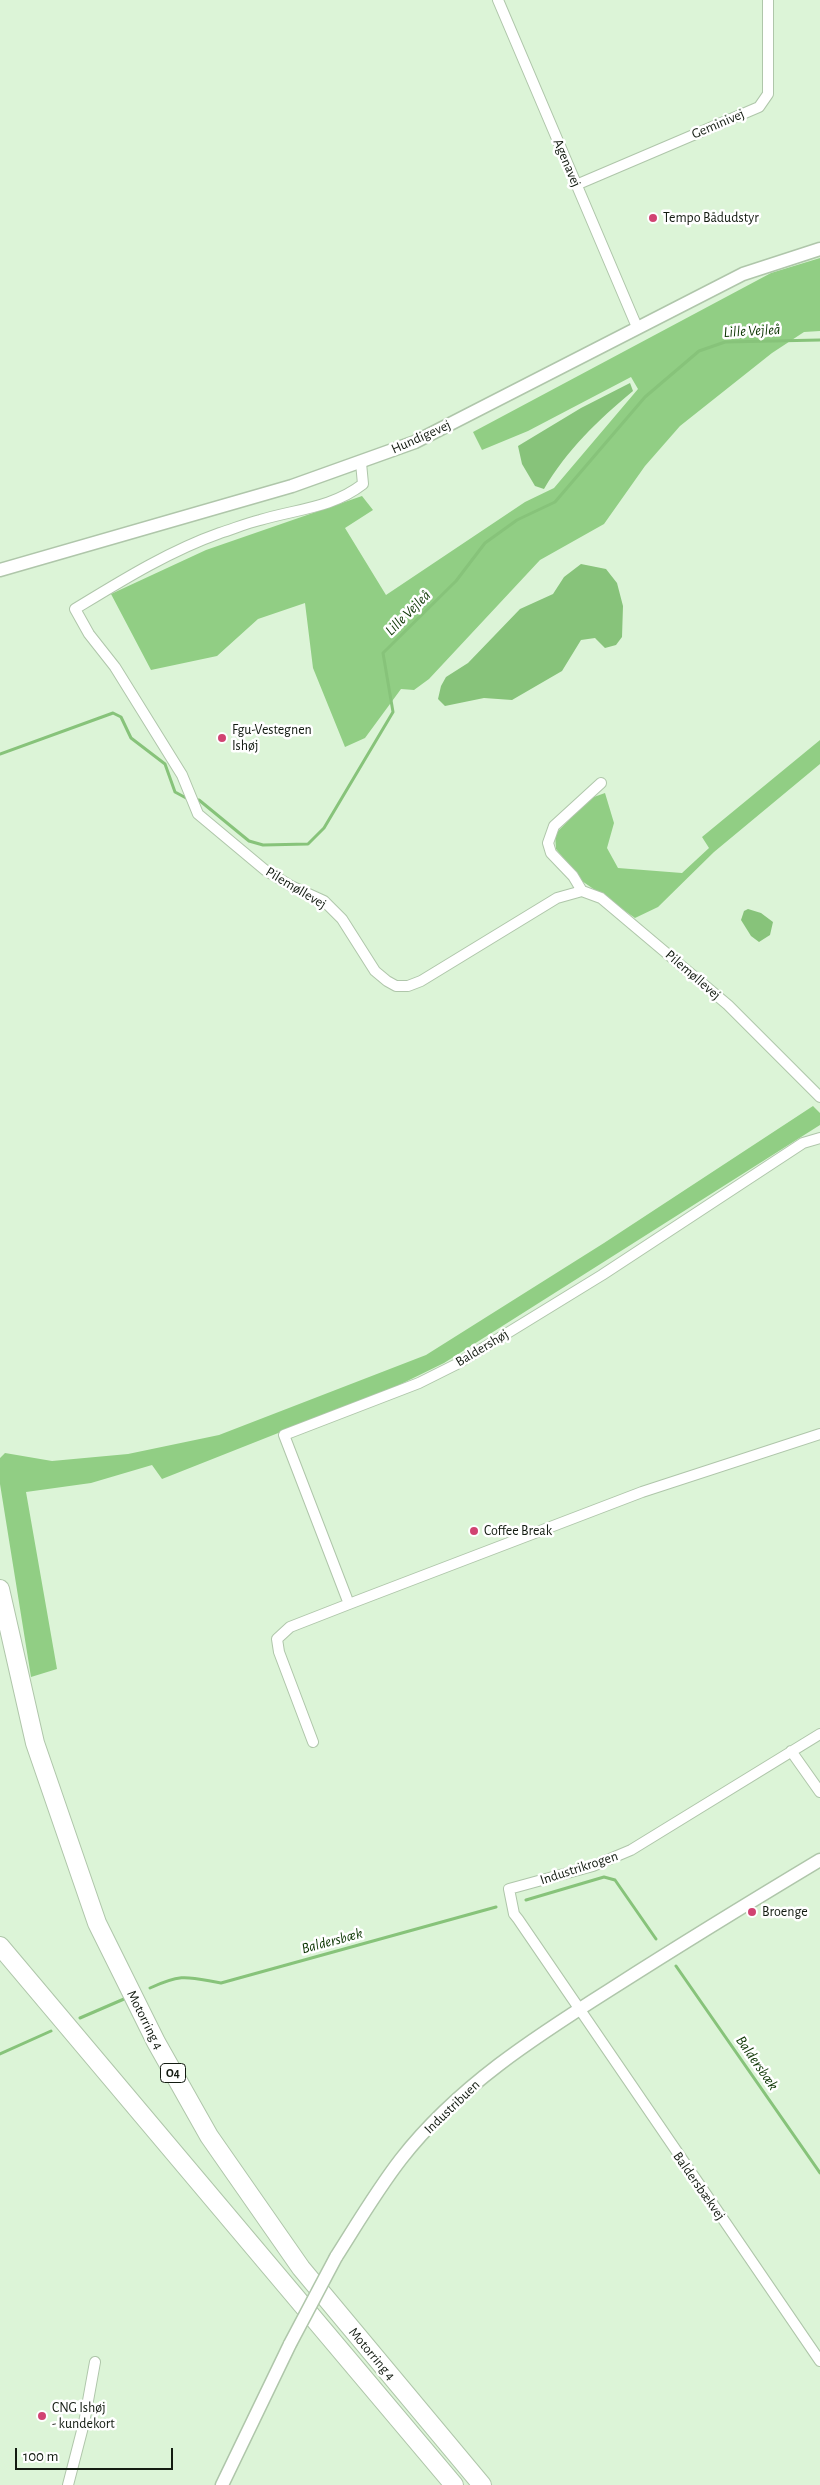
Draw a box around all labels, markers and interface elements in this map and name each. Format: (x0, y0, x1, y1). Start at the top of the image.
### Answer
street label: Geminivej (689, 105, 747, 143)
street label: Agenavej (549, 136, 585, 190)
place label: Tempo Bådudstyr (663, 210, 759, 226)
marker: Tempo Bådudstyr (647, 212, 659, 224)
water label: Lille Vejleå (723, 321, 781, 341)
street label: Hundigevej (389, 416, 453, 458)
water label: Lille Vejleå (382, 587, 434, 639)
place label: Fgu-Vestegnen Ishøj (232, 722, 312, 754)
marker: Fgu-Vestegnen Ishøj (216, 732, 228, 744)
street label: Pilemøllevej (263, 863, 329, 913)
street label: Pilemøllevej (662, 946, 724, 1004)
street label: Baldershøj (453, 1326, 511, 1370)
place label: Coffee Break (484, 1523, 552, 1539)
marker: Coffee Break (468, 1525, 480, 1537)
street label: Industrikrogen (538, 1847, 620, 1889)
place label: Broenge (762, 1904, 808, 1920)
marker: Broenge (746, 1906, 758, 1918)
water label: Baldersbæk (299, 1924, 365, 1958)
street label: Motorring 4 (123, 1988, 167, 2052)
water label: Baldersbæk (732, 2032, 782, 2094)
road number: O4 (160, 2064, 186, 2082)
street label: Industribuen (421, 2076, 483, 2138)
street label: Baldersbækvej (669, 2148, 729, 2224)
street label: Motorring 4 (345, 2324, 399, 2384)
place label: CNG Ishøj - kundekort (52, 2400, 115, 2432)
marker: CNG Ishøj - kundekort (36, 2410, 48, 2422)
scale bar (18, 2438, 175, 2470)
text: 100 m (23, 2449, 58, 2464)

